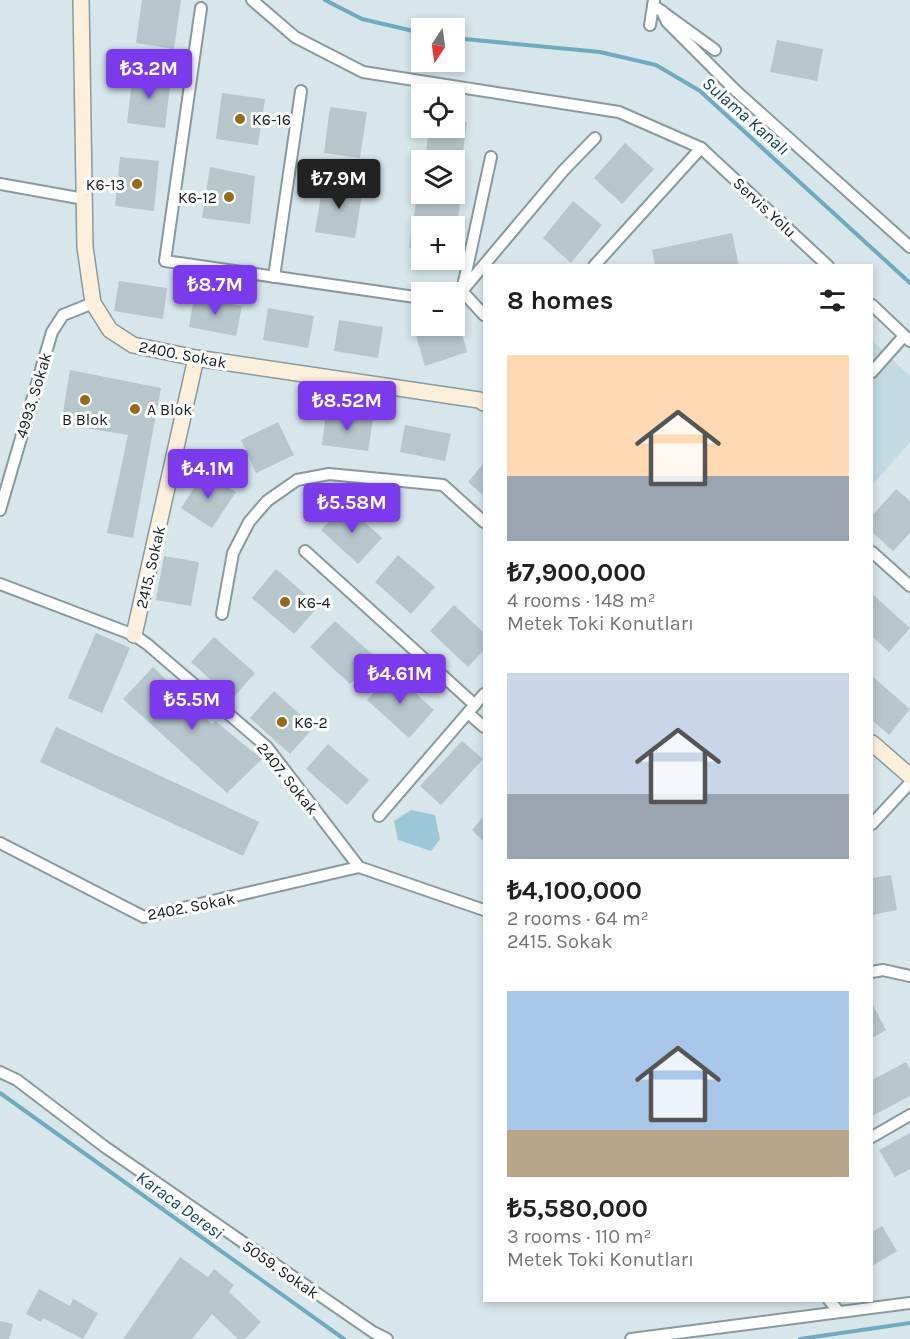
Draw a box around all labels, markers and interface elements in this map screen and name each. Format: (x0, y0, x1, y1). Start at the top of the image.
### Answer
north arrow (411, 18, 465, 72)
map controls (411, 18, 465, 336)
pin: ₺3.2M (107, 49, 191, 100)
text: ₺3.2M (120, 57, 178, 80)
water label: Sulama Kanalı (698, 72, 794, 160)
button: locate (411, 84, 465, 138)
place label: K6-16 (252, 110, 291, 129)
marker: K6-16 (233, 112, 247, 126)
button: layers (411, 150, 465, 204)
pin: ₺7.9M (297, 159, 381, 210)
text: ₺7.9M (311, 167, 367, 190)
street label: Servis Yolu (729, 173, 800, 241)
place label: K6-13 (86, 175, 125, 194)
marker: K6-13 (130, 177, 144, 191)
place label: K6-12 (178, 188, 217, 207)
marker: K6-12 (222, 190, 236, 204)
button: + (411, 216, 465, 270)
pin: ₺8.7M (173, 265, 257, 316)
text: ₺8.7M (187, 273, 243, 296)
button: − (411, 282, 465, 336)
icon: filters (816, 284, 849, 317)
text: 8 homes (507, 285, 613, 316)
street label: 2400. Sokak (137, 337, 228, 372)
street label: 4993. Sokak (11, 350, 56, 440)
pin: ₺8.52M (298, 381, 396, 432)
text: ₺8.52M (312, 389, 382, 412)
marker: B Blok (78, 393, 92, 407)
icon: home (624, 394, 732, 502)
place label: A Blok (147, 400, 192, 419)
marker: A Blok (128, 402, 142, 416)
place label: B Blok (62, 410, 108, 429)
pin: ₺4.1M (166, 449, 250, 500)
text: ₺4.1M (182, 457, 234, 480)
pin: ₺5.58M (303, 483, 401, 534)
text: ₺5.58M (317, 491, 387, 514)
street label: 2415. Sokak (132, 524, 169, 610)
text: ₺7,900,000 (507, 557, 646, 588)
text: 4 rooms · 148 m² (507, 589, 656, 612)
place label: K6-4 (297, 593, 330, 612)
marker: K6-4 (278, 595, 292, 609)
text: Metek Toki Konutları (507, 612, 694, 635)
pin: ₺4.61M (351, 654, 449, 705)
text: ₺4.61M (368, 662, 432, 685)
pin: ₺5.5M (150, 680, 234, 731)
text: ₺5.5M (164, 688, 220, 711)
icon: home (624, 712, 732, 820)
place label: K6-2 (294, 713, 328, 732)
marker: K6-2 (275, 715, 289, 729)
street label: 2407. Sokak (253, 738, 322, 818)
text: ₺4,100,000 (507, 875, 642, 906)
street label: 2402. Sokak (146, 889, 237, 924)
text: 2 rooms · 64 m² (507, 907, 649, 930)
text: 2415. Sokak (507, 930, 613, 953)
icon: home (624, 1030, 732, 1138)
water label: Karaca Deresi (132, 1166, 228, 1244)
text: ₺5,580,000 (507, 1193, 648, 1224)
text: 3 rooms · 110 m² (507, 1225, 652, 1248)
street label: 5059. Sokak (239, 1236, 323, 1303)
text: Metek Toki Konutları (507, 1248, 694, 1271)

